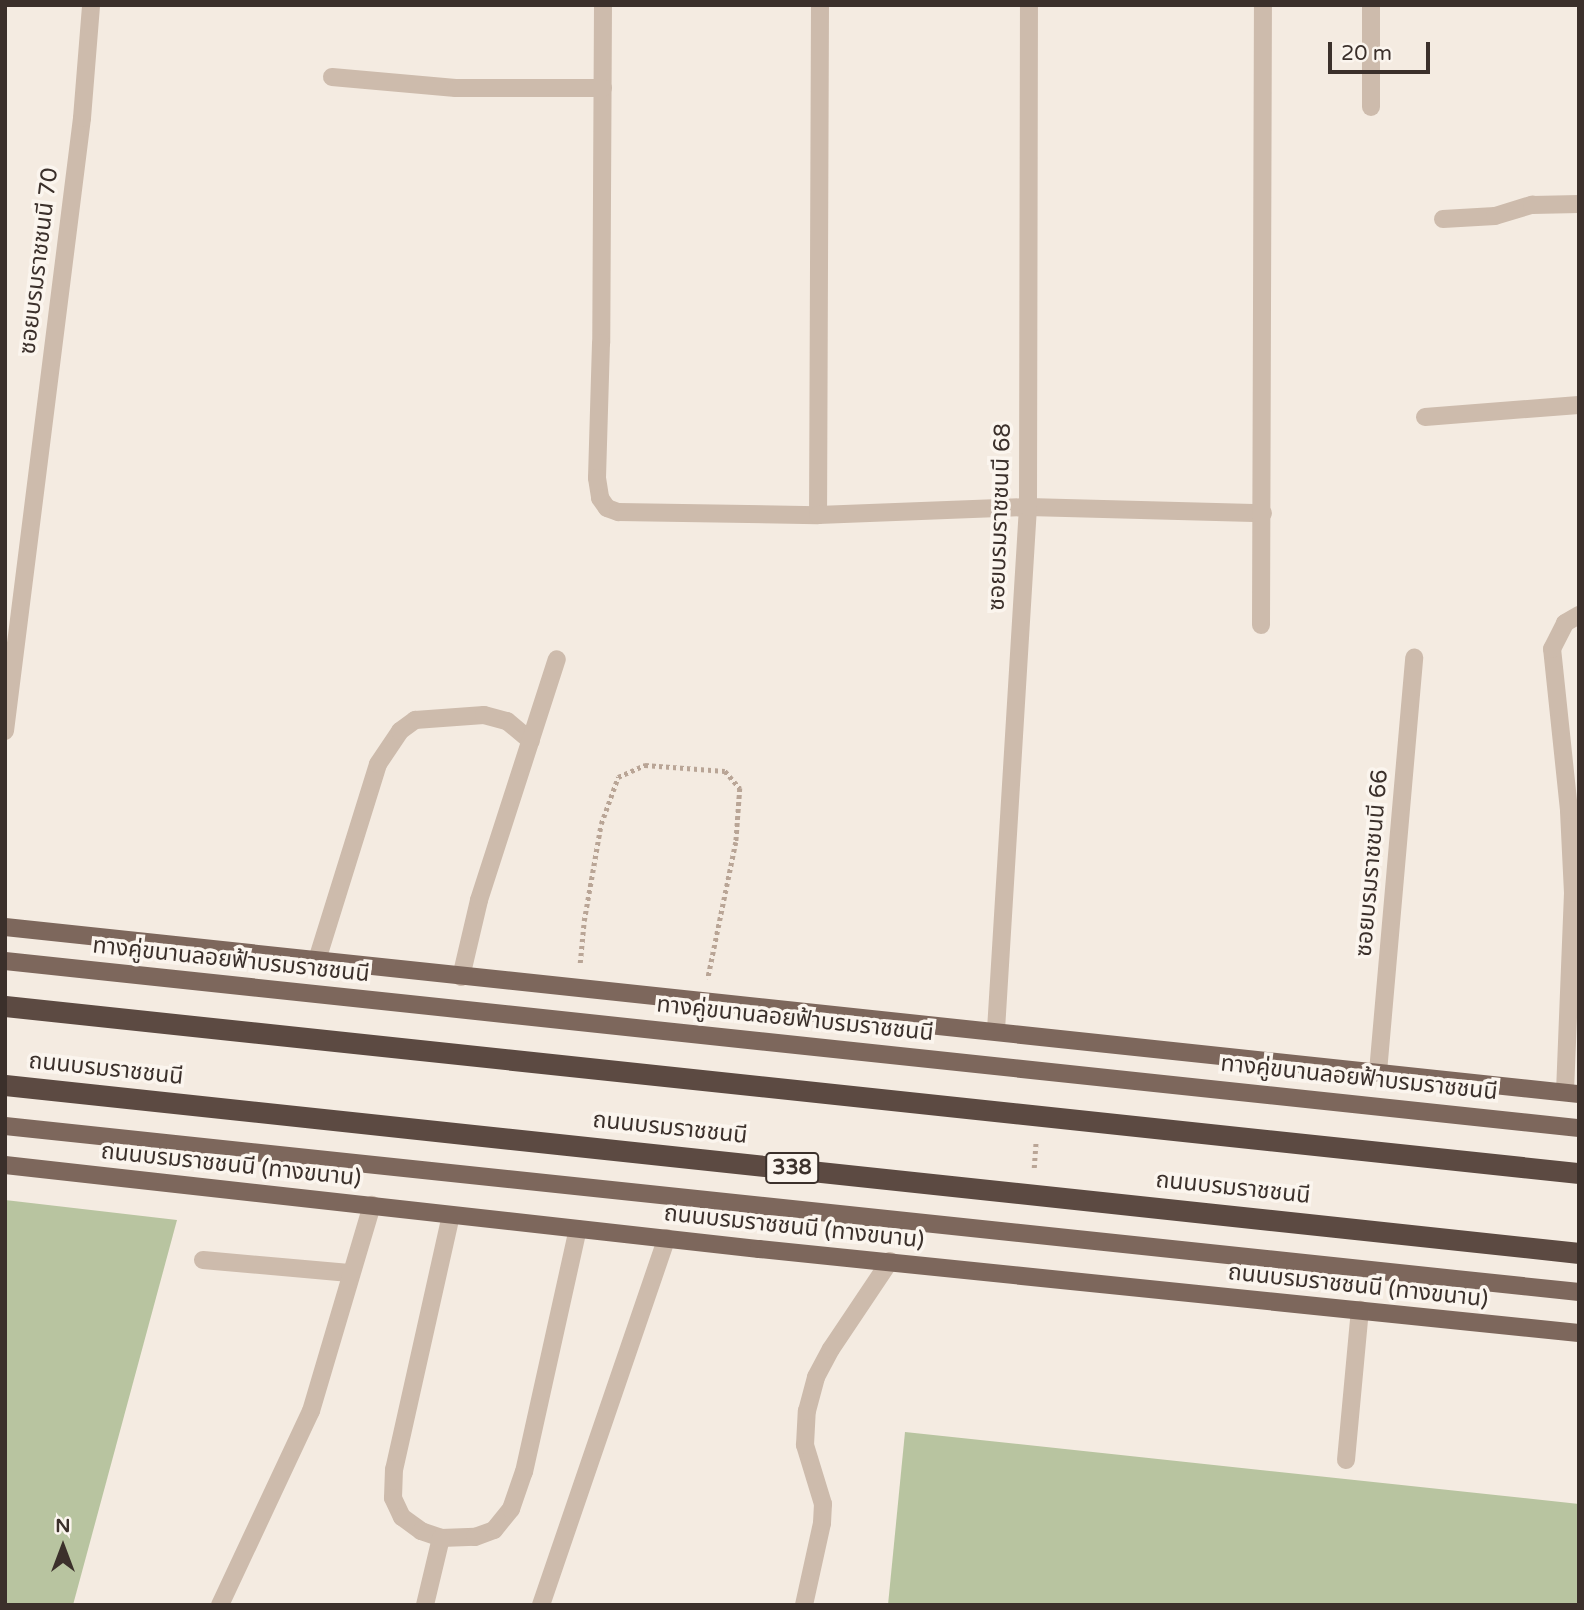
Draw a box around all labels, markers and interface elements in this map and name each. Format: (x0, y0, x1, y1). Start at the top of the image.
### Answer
scale bar (1332, 28, 1434, 72)
text: 20 m (1341, 41, 1392, 66)
street label: ซอยบรมราชชนนี 70 (14, 166, 64, 356)
street label: ซอยบรมราชชนนี 68 (983, 423, 1017, 611)
street label: ซอยบรมราชชนนี 66 (1350, 768, 1394, 958)
street label: ทางคู่ขนานลอยฟ้าบรมราชชนนี (91, 932, 371, 988)
street label: ทางคู่ขนานลอยฟ้าบรมราชชนนี (655, 991, 935, 1047)
street label: ถนนบรมราชชนนี (27, 1047, 185, 1091)
street label: ทางคู่ขนานลอยฟ้าบรมราชชนนี (1219, 1050, 1499, 1106)
street label: ถนนบรมราชชนนี (591, 1106, 749, 1150)
street label: ถนนบรมราชชนนี (ทางขนาน) (100, 1138, 362, 1192)
road number: 338 (764, 1150, 820, 1186)
street label: ถนนบรมราชชนนี (1154, 1166, 1312, 1210)
street label: ถนนบรมราชชนนี (ทางขนาน) (663, 1200, 925, 1254)
street label: ถนนบรมราชชนนี (ทางขนาน) (1227, 1259, 1489, 1313)
north arrow (28, 1512, 98, 1582)
text: N (55, 1515, 71, 1537)

